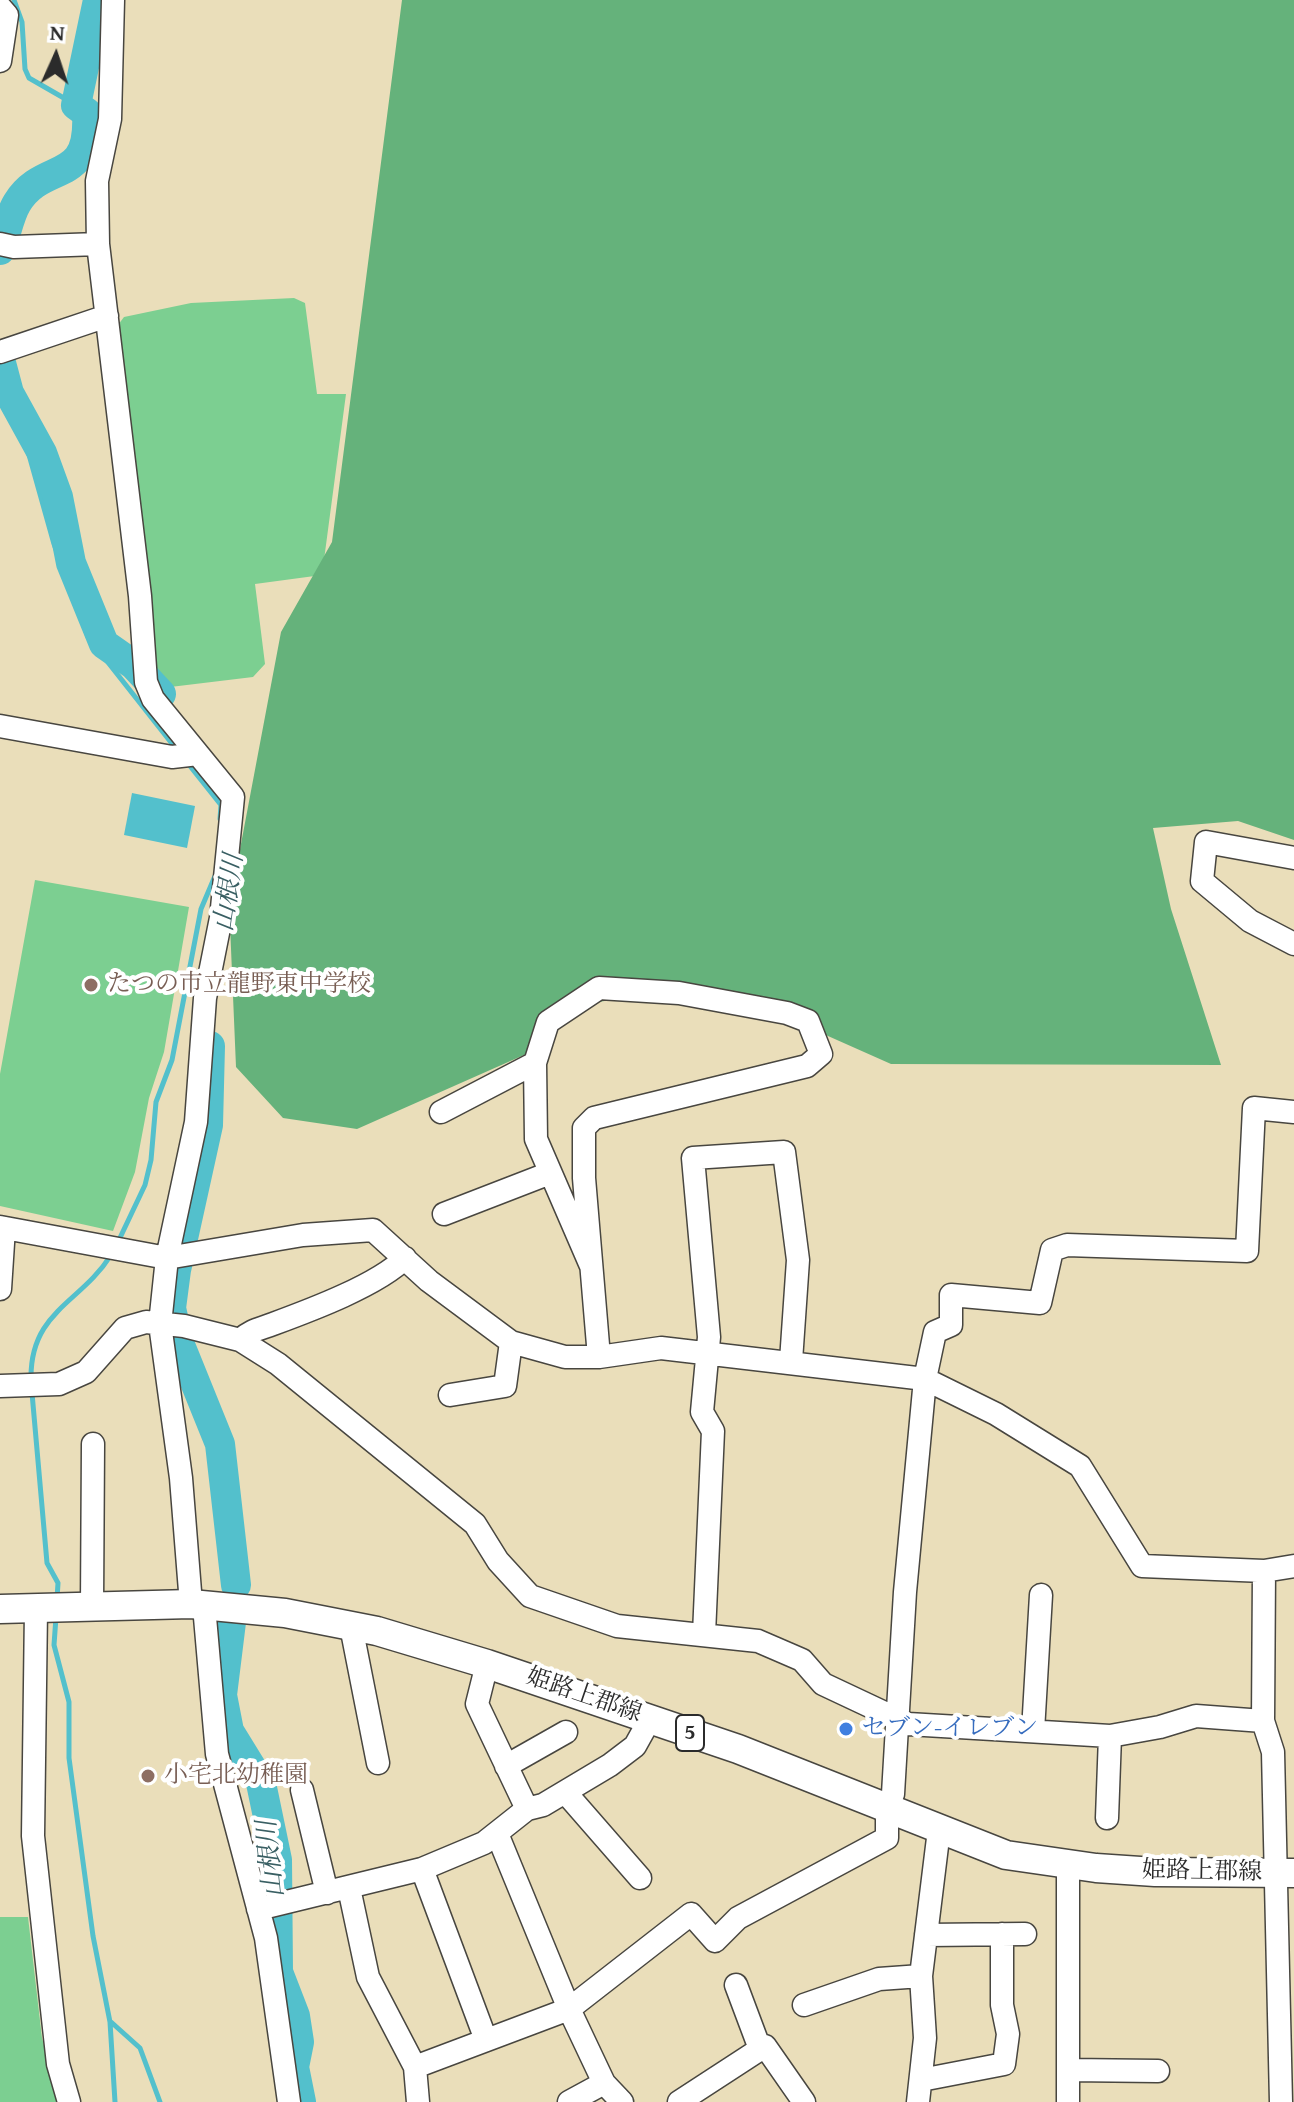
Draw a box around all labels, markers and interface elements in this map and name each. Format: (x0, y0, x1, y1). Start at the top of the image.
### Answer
north arrow (16, 16, 96, 96)
text: N (49, 16, 65, 48)
water label: 山根川 (209, 852, 251, 934)
place label: たつの市立龍野東中学校 (107, 971, 371, 999)
marker: たつの市立龍野東中学校 (82, 976, 100, 994)
street label: 姫路上郡線 (523, 1663, 645, 1729)
road number: 5 (676, 1715, 704, 1751)
place label: セブン-イレブン (862, 1715, 1038, 1743)
marker: セブン-イレブン (837, 1720, 855, 1738)
place label: 小宅北幼稚園 (164, 1762, 308, 1790)
marker: 小宅北幼稚園 (139, 1767, 157, 1785)
water label: 山根川 (252, 1819, 292, 1899)
street label: 姫路上郡線 (1142, 1857, 1262, 1887)

